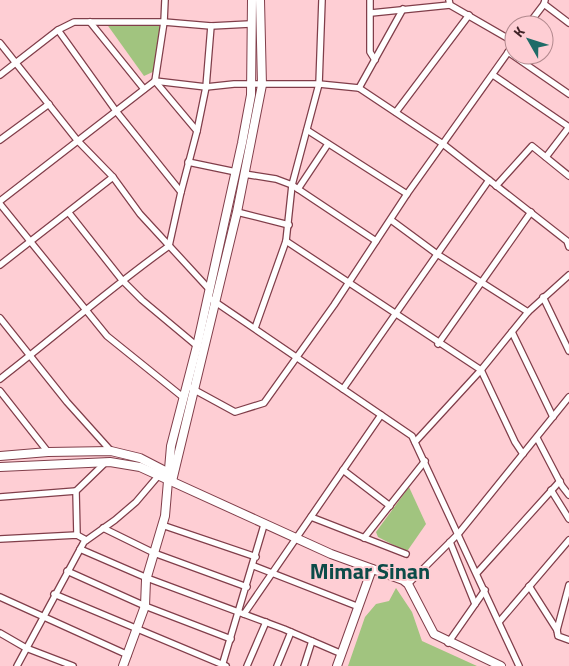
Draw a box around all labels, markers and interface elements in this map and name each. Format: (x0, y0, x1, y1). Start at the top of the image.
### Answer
north arrow (504, 15, 554, 65)
text: K (508, 21, 530, 41)
district label: Mimar Sinan (310, 554, 430, 588)

